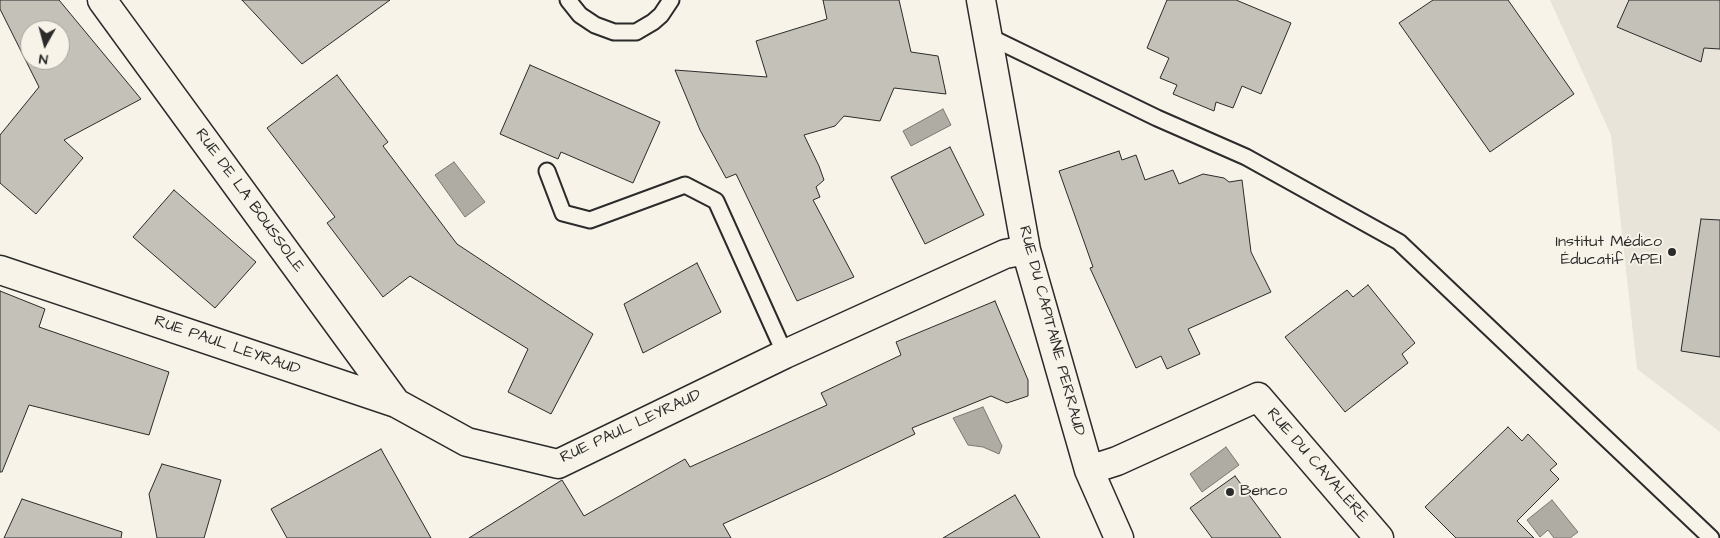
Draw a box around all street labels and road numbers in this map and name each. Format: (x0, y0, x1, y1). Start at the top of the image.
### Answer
street label: RUE DE LA BOUSSOLE (190, 125, 308, 277)
street label: RUE DU CAPITAINE PERRAUD (1014, 224, 1088, 438)
street label: RUE PAUL LEYRAUD (151, 312, 303, 380)
street label: RUE PAUL LEYRAUD (557, 386, 705, 468)
street label: RUE DU CAVALÈRE (1262, 405, 1372, 527)

